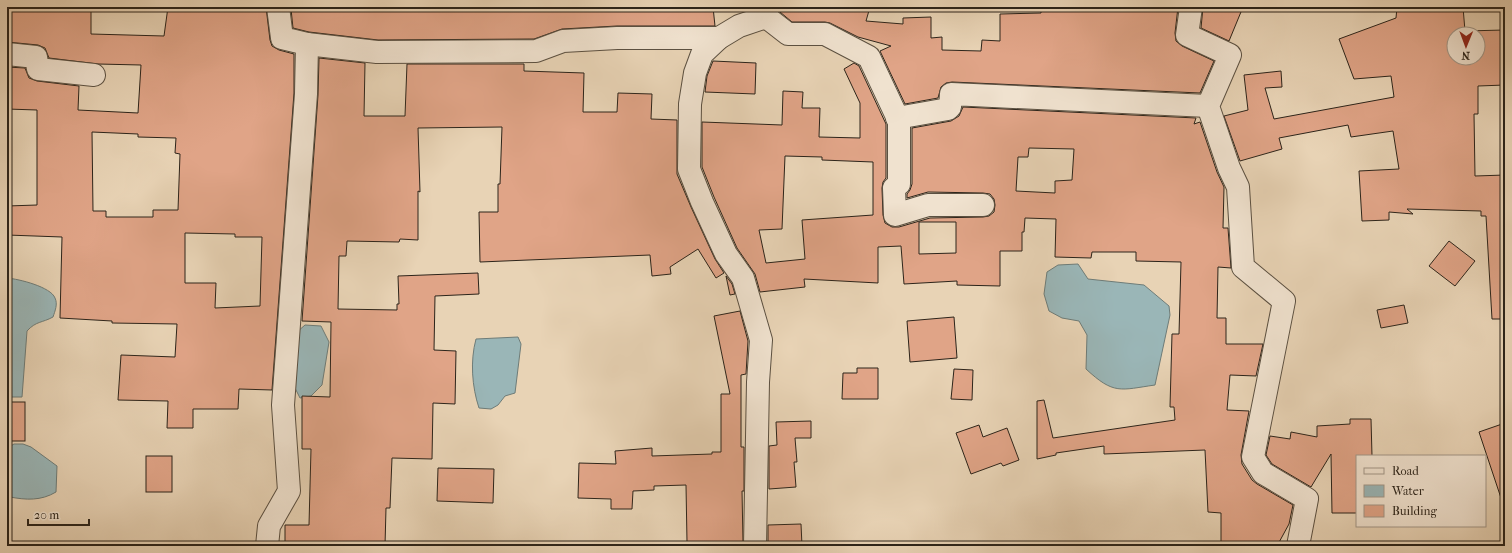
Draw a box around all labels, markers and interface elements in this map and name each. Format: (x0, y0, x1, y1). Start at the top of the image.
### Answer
north arrow (1446, 26, 1486, 66)
text: N (1461, 49, 1470, 62)
legend (1356, 455, 1486, 527)
text: Road (1392, 464, 1419, 478)
text: Water (1391, 484, 1425, 498)
scale bar (28, 501, 89, 527)
text: Building (1392, 504, 1437, 518)
text: 20 m (34, 508, 59, 522)

